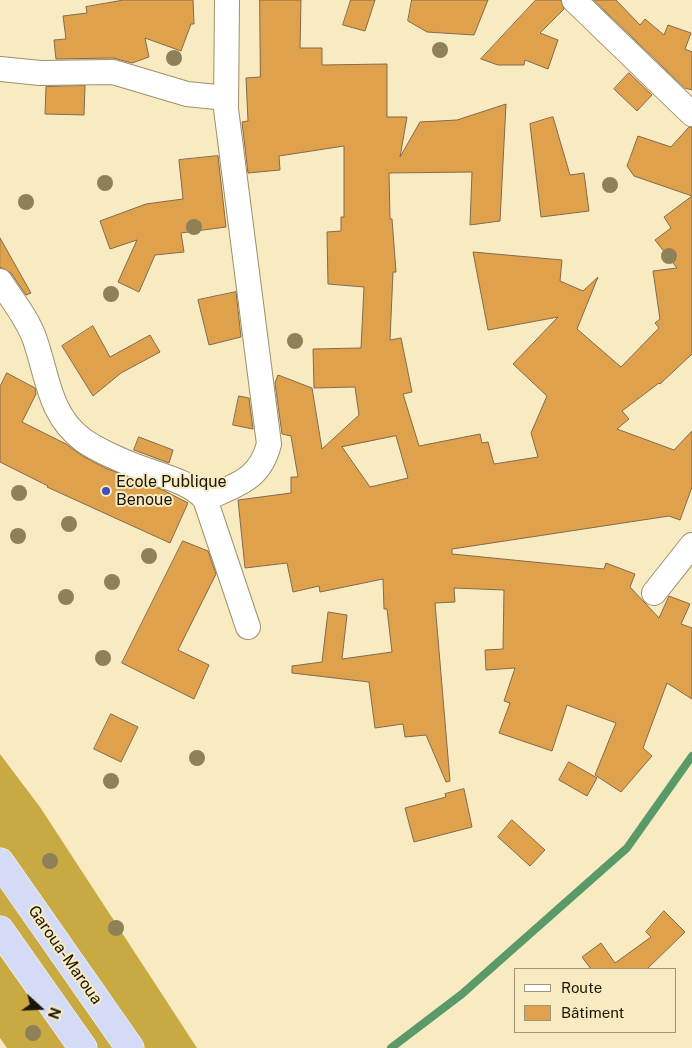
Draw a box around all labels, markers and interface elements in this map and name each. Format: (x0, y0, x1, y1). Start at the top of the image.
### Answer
place label: Ecole Publique Benoue (116, 472, 227, 510)
marker: Ecole Publique Benoue (100, 485, 112, 497)
street label: Garoua-Maroua (24, 902, 106, 1008)
legend (514, 968, 677, 1033)
text: Route (561, 979, 602, 996)
north arrow (15, 983, 65, 1033)
text: Bâtiment (561, 1004, 624, 1021)
text: N (45, 1005, 63, 1021)

